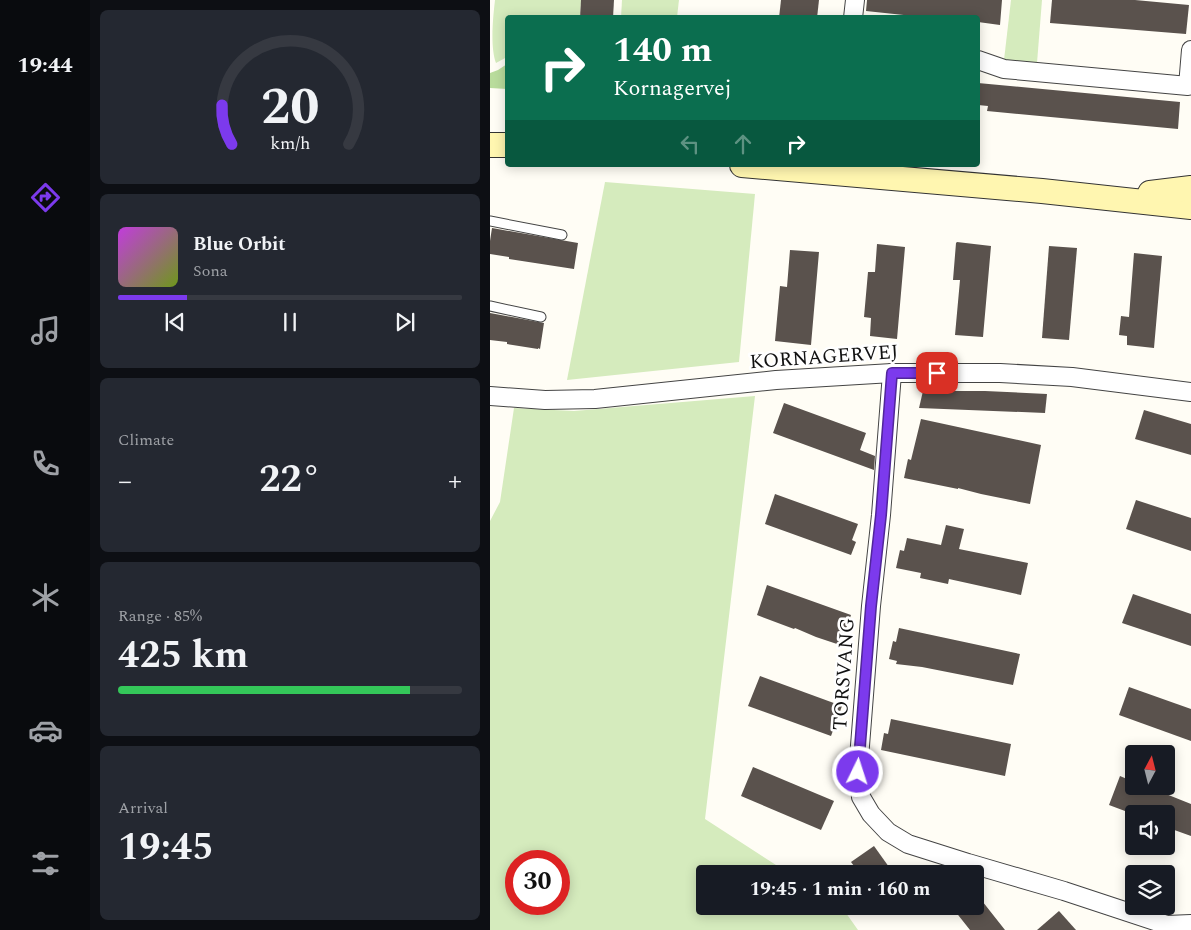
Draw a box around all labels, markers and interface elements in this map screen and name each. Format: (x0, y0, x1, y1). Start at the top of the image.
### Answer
text: 140 m (613, 24, 712, 77)
icon: right (530, 35, 595, 100)
text: 19:44 (17, 49, 73, 82)
text: 20 (261, 68, 319, 147)
text: Kornagervej (613, 72, 732, 105)
text: km/h (270, 130, 310, 157)
icon: left (676, 130, 704, 158)
icon: ahead (729, 130, 757, 158)
icon: right (782, 130, 810, 158)
icon: directions (28, 180, 63, 215)
text: Blue Orbit (193, 230, 286, 259)
text: Sona (193, 259, 228, 283)
icon: previous (161, 308, 189, 336)
icon: pause (276, 308, 304, 336)
icon: next (391, 308, 419, 336)
icon: music (28, 313, 63, 348)
street label: KORNAGERVEJ (748, 337, 900, 377)
pin (916, 352, 958, 394)
icon: arrive (923, 359, 951, 387)
text: Climate (118, 428, 174, 452)
icon: phone (28, 446, 63, 481)
text: 22° (259, 451, 321, 509)
text: − (118, 460, 132, 503)
text: + (448, 460, 462, 503)
icon: climate (28, 580, 63, 615)
text: Range · 85% (118, 604, 202, 628)
street label: TORSVANG (825, 617, 863, 731)
text: 425 km (118, 627, 249, 685)
icon: car (28, 713, 63, 748)
position arrow (831, 745, 883, 797)
north arrow (1125, 745, 1175, 795)
map controls (1125, 745, 1175, 915)
text: Arrival (118, 796, 168, 820)
button: sound (1125, 805, 1175, 855)
text: 19:45 (118, 819, 213, 877)
icon: filters (28, 846, 63, 881)
speed limit sign: 30 (505, 850, 570, 915)
button: layers (1125, 865, 1175, 915)
text: 19:45 · 1 min · 160 m (750, 875, 930, 904)

